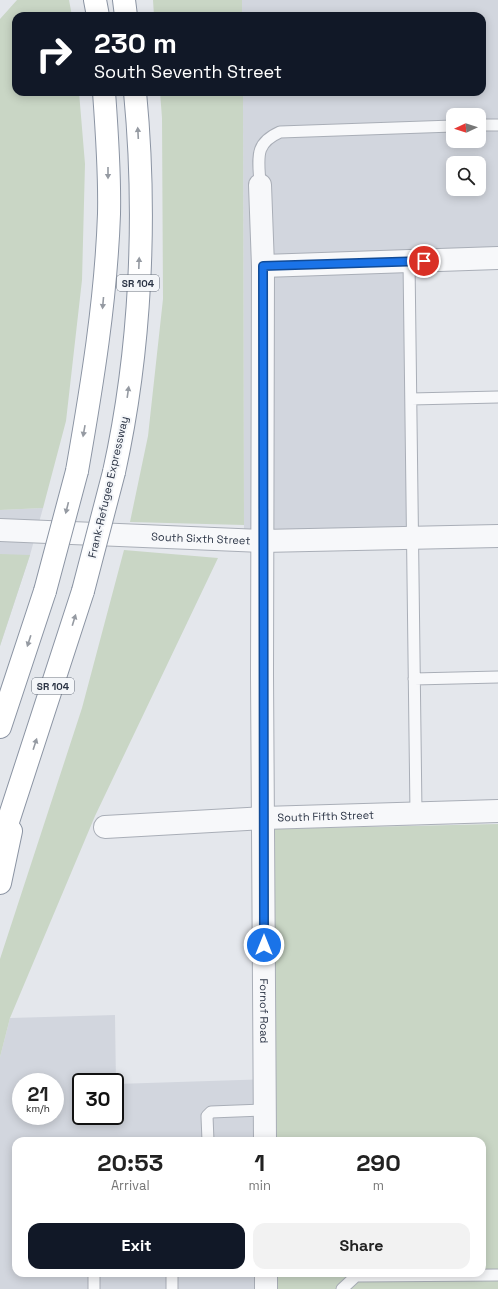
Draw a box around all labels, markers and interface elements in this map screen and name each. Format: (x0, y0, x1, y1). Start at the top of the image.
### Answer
text: 230 m (94, 25, 177, 61)
icon: right (28, 28, 80, 80)
text: South Seventh Street (94, 60, 282, 83)
north arrow (446, 108, 486, 148)
map controls (446, 108, 486, 196)
one-way arrow (135, 127, 142, 139)
button: search (446, 156, 486, 196)
one-way arrow (105, 167, 111, 180)
pin (407, 244, 441, 278)
icon: arrive (413, 250, 435, 272)
one-way arrow (136, 256, 142, 269)
road number: SR 104 (117, 275, 159, 291)
one-way arrow (99, 297, 106, 309)
one-way arrow (125, 386, 131, 398)
street label: Frank-Refugee Expressway (85, 415, 131, 559)
one-way arrow (81, 425, 87, 437)
one-way arrow (64, 502, 70, 515)
street label: South Sixth Street (151, 529, 251, 548)
one-way arrow (71, 613, 77, 625)
one-way arrow (26, 636, 32, 648)
road number: SR 104 (32, 678, 74, 694)
one-way arrow (32, 737, 38, 749)
street label: South Fifth Street (277, 808, 374, 825)
position arrow (243, 924, 285, 966)
street label: Fornof Road (257, 978, 271, 1043)
speed limit sign: 30 (72, 1073, 124, 1125)
text: 21 (28, 1081, 48, 1107)
text: km/h (26, 1102, 50, 1115)
text: 20:53 (97, 1147, 163, 1178)
text: 1 (254, 1147, 265, 1178)
text: 290 (356, 1147, 401, 1178)
text: Arrival (111, 1177, 150, 1194)
text: min (249, 1177, 271, 1194)
text: m (373, 1177, 384, 1194)
button: Exit (28, 1223, 245, 1269)
button: Share (253, 1223, 470, 1269)

